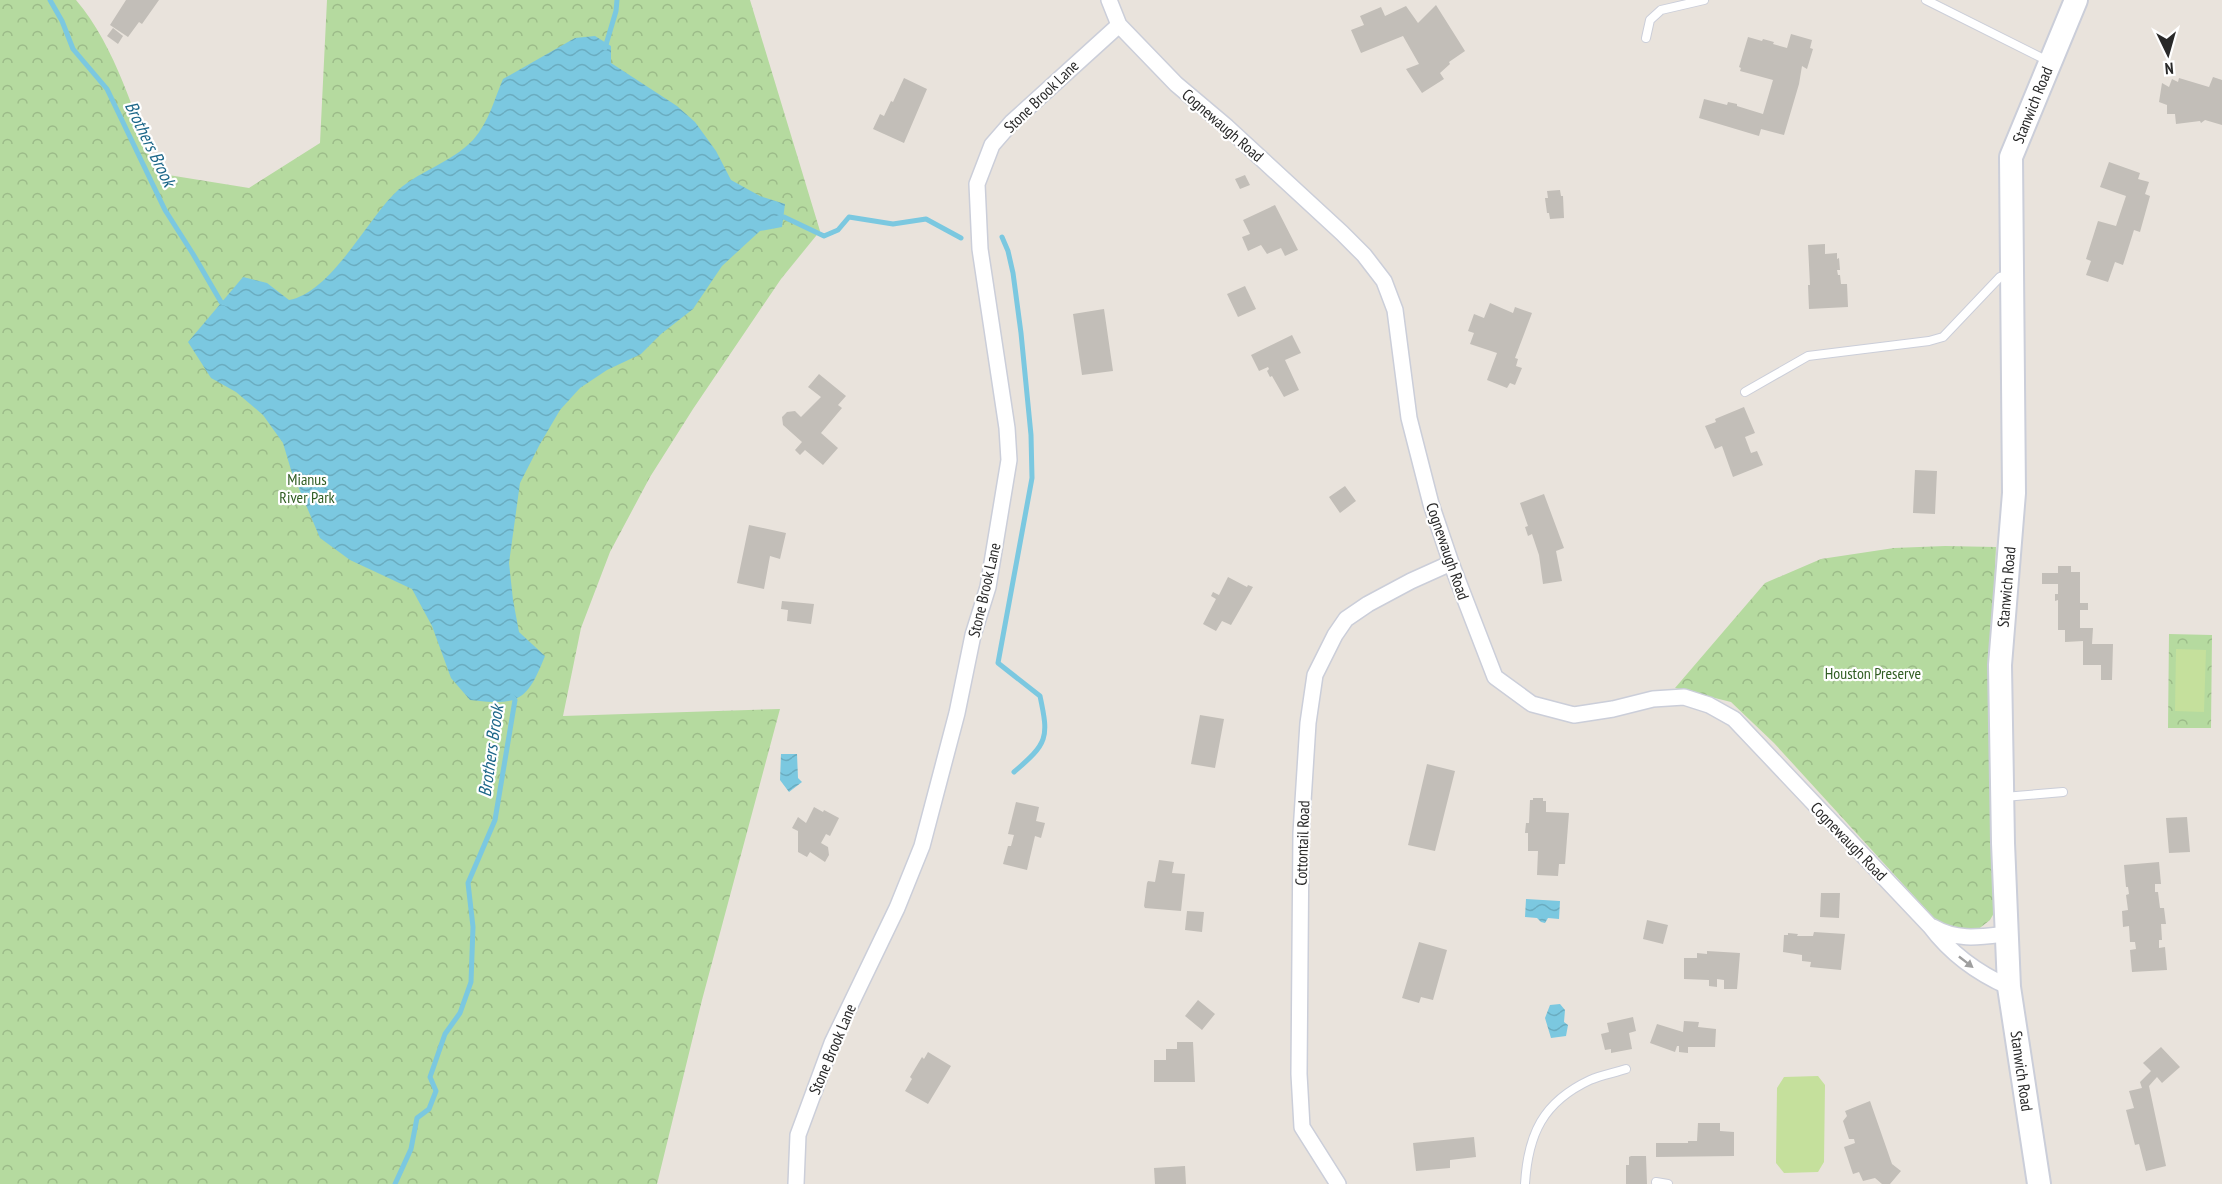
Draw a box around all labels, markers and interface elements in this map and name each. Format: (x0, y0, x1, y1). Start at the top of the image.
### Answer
north arrow (2138, 24, 2198, 84)
street label: Stone Brook Lane (999, 55, 1083, 137)
text: N (2164, 59, 2174, 79)
street label: Stanwich Road (2008, 64, 2056, 146)
street label: Cognewaugh Road (1178, 84, 1268, 166)
water label: Brothers Brook (120, 97, 182, 192)
park label: Mianus River Park (279, 469, 336, 507)
street label: Cognewaugh Road (1422, 500, 1474, 602)
street label: Stone Brook Lane (963, 541, 1005, 639)
street label: Stanwich Road (1993, 546, 2019, 628)
park label: Houston Preserve (1825, 663, 1921, 683)
water label: Brothers Brook (473, 702, 509, 798)
street label: Cognewaugh Road (1807, 797, 1892, 885)
street label: Cottontail Road (1291, 800, 1313, 886)
one-way arrow (1958, 955, 1973, 967)
street label: Stone Brook Lane (804, 1001, 860, 1097)
street label: Stanwich Road (2006, 1029, 2038, 1113)

